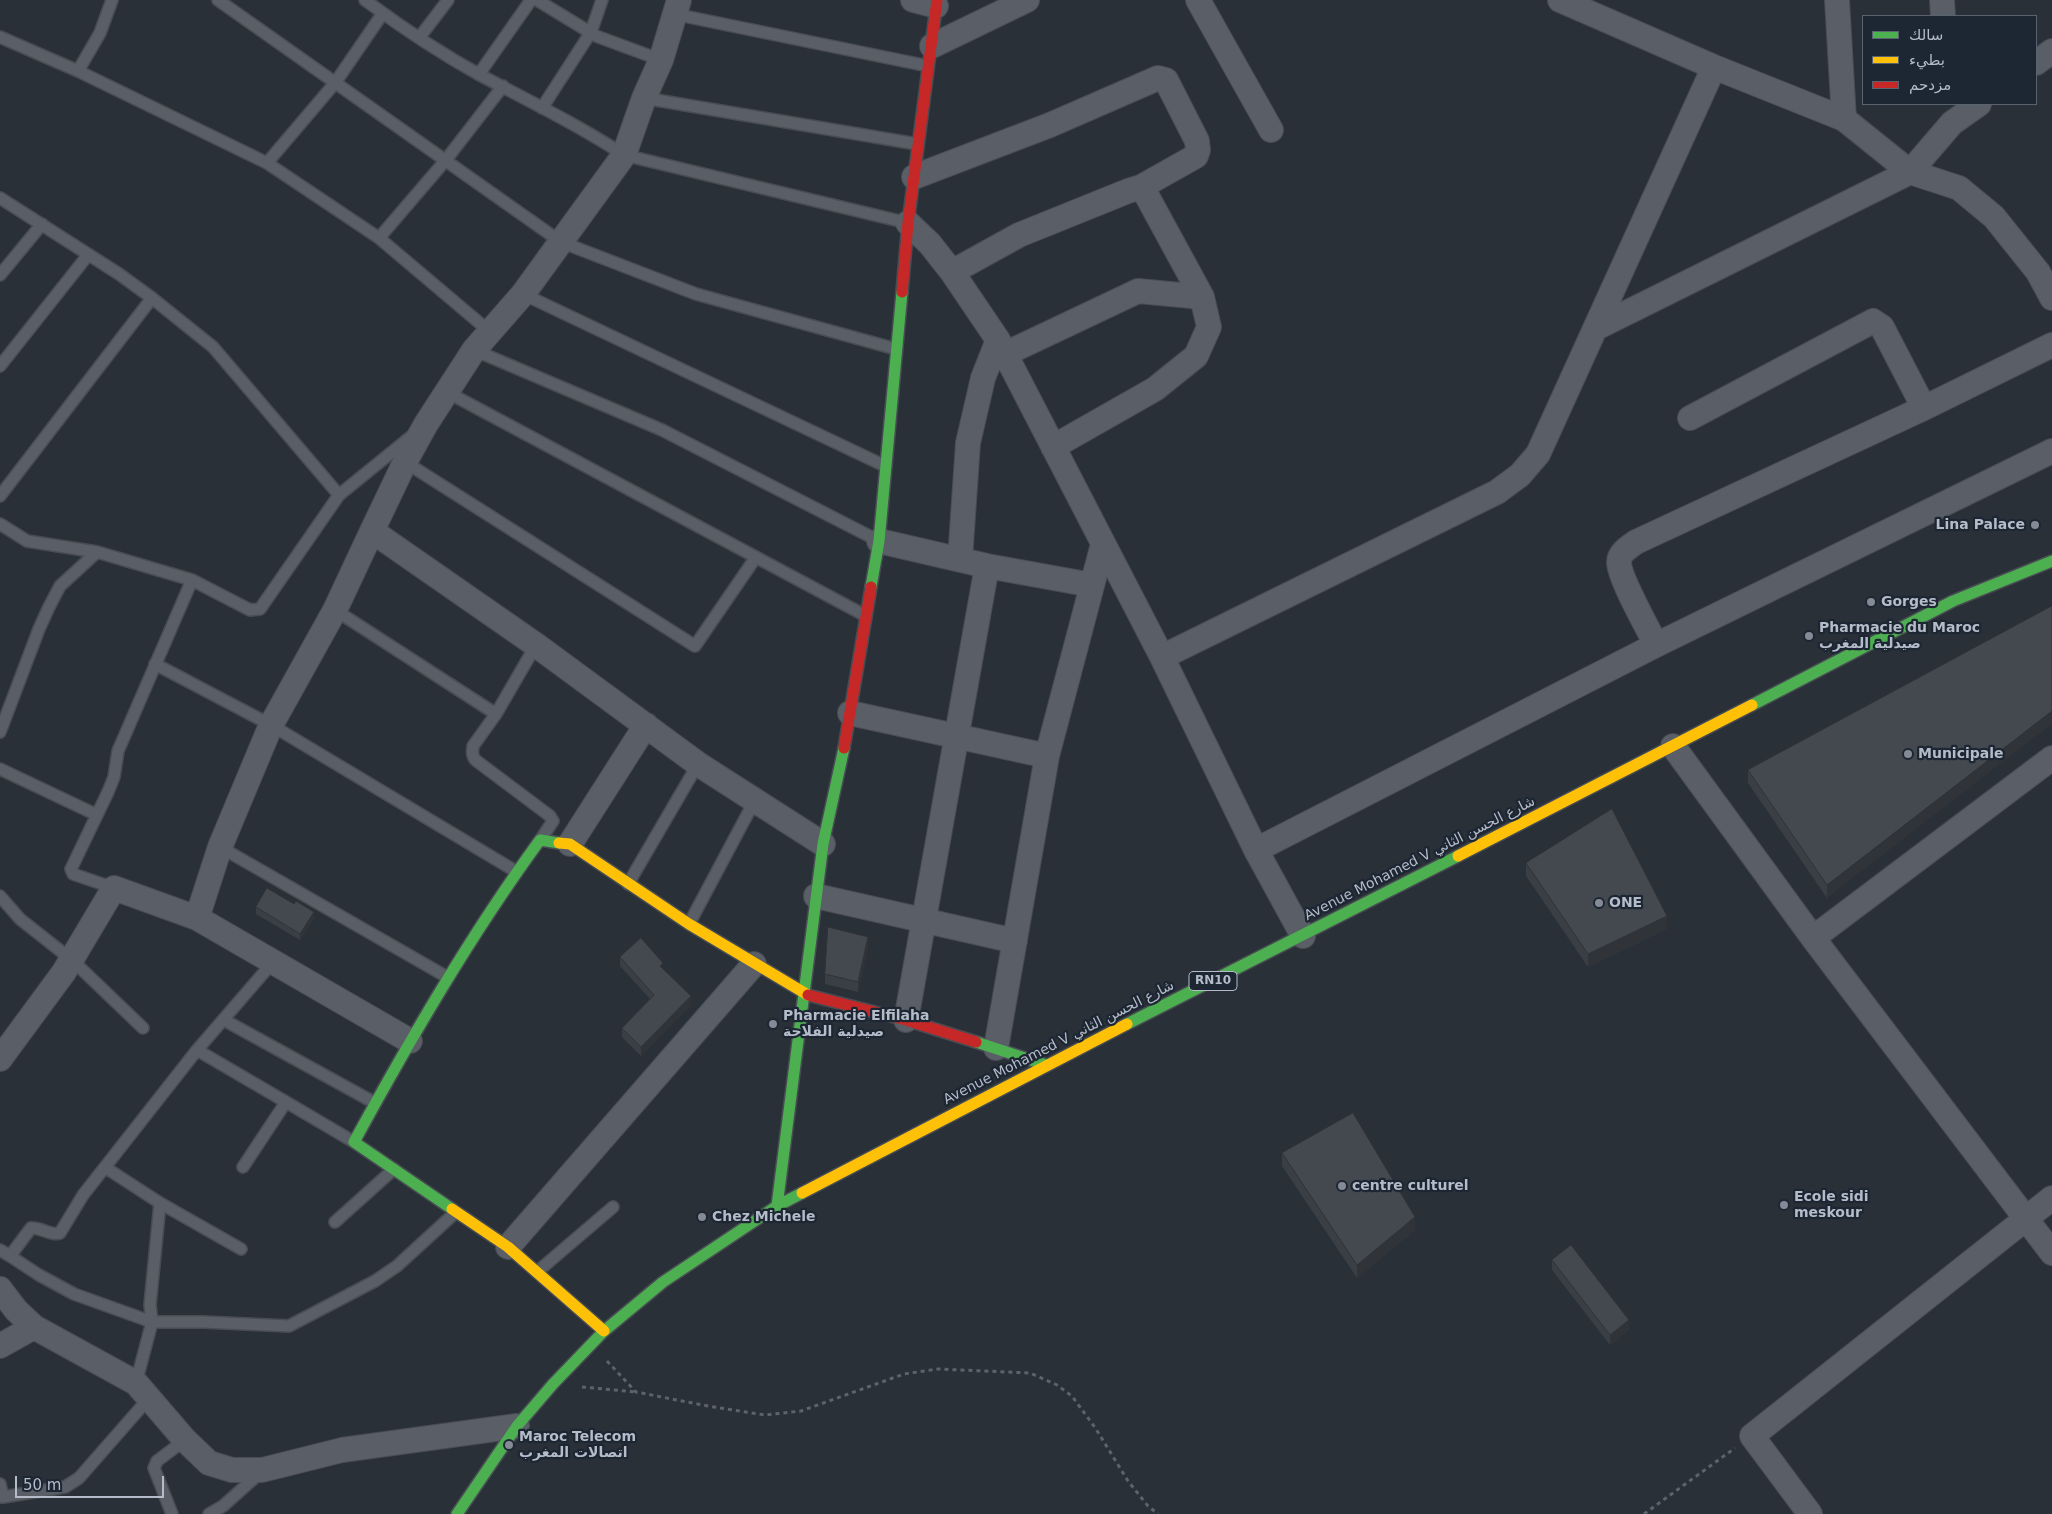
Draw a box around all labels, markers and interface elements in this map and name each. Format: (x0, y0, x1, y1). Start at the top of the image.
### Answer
legend (1862, 15, 2037, 105)
text: سالك (1909, 26, 1943, 44)
text: بطيء (1909, 51, 1945, 69)
text: مزدحم (1909, 76, 1951, 94)
place label: Lina Palace (1936, 517, 2025, 533)
marker: Lina Palace (2029, 519, 2041, 531)
place label: Gorges (1881, 594, 1937, 610)
marker: Gorges (1865, 596, 1877, 608)
place label: Pharmacie du Maroc صيدلية المغرب (1819, 620, 1980, 652)
marker: Pharmacie du Maroc صيدلية المغرب (1803, 630, 1815, 642)
place label: Municipale (1918, 746, 2004, 762)
marker: Municipale (1902, 748, 1914, 760)
street label: Avenue Mohamed V شارع الحسن الثاني (1302, 793, 1538, 925)
place label: ONE (1609, 895, 1642, 911)
marker: ONE (1593, 897, 1605, 909)
road number: RN10 (1189, 971, 1237, 990)
street label: Avenue Mohamed V شارع الحسن الثاني (941, 977, 1177, 1109)
place label: Pharmacie Elfilaha صيدلية الفلاحة (783, 1008, 929, 1040)
marker: Pharmacie Elfilaha صيدلية الفلاحة (767, 1018, 779, 1030)
place label: centre culturel (1352, 1178, 1469, 1194)
marker: centre culturel (1336, 1180, 1348, 1192)
place label: Ecole sidi meskour (1794, 1189, 1869, 1222)
marker: Ecole sidi meskour (1778, 1199, 1790, 1211)
place label: Chez Michele (712, 1209, 816, 1225)
marker: Chez Michele (696, 1211, 708, 1223)
place label: Maroc Telecom اتصالات المغرب (519, 1429, 636, 1461)
marker: Maroc Telecom اتصالات المغرب (503, 1439, 515, 1451)
scale bar (18, 1466, 166, 1498)
text: 50 m (23, 1476, 61, 1494)

